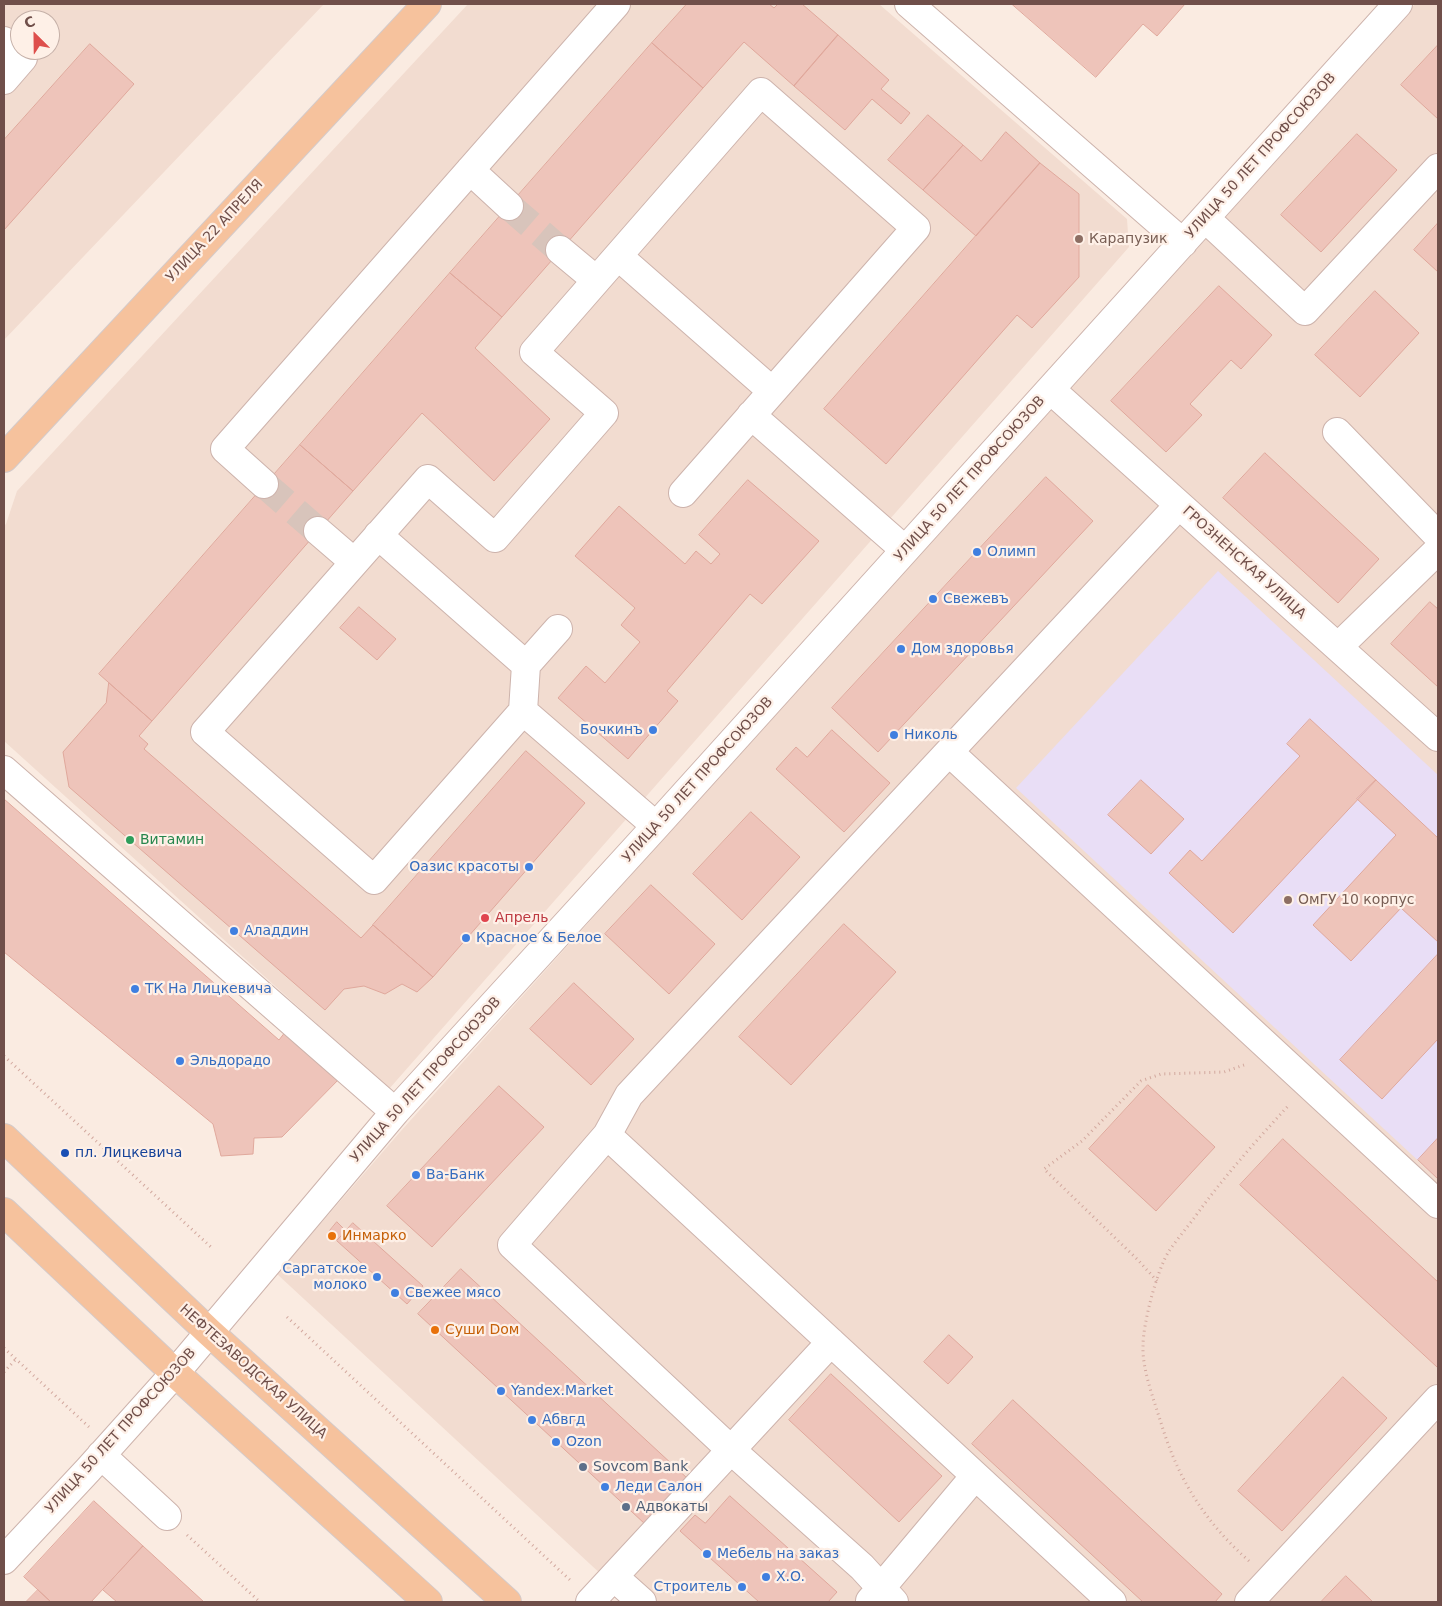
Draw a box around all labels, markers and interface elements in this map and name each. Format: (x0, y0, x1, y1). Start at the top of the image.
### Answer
north arrow (10, 10, 60, 60)
text: С (22, 13, 37, 31)
street label: УЛИЦА 50 ЛЕТ ПРОФСОЮЗОВ (1182, 70, 1340, 242)
street label: УЛИЦА 22 АПРЕЛЯ (163, 176, 267, 286)
place label: Карапузик (1089, 231, 1167, 247)
marker: Карапузик (1073, 233, 1085, 245)
street label: УЛИЦА 50 ЛЕТ ПРОФСОЮЗОВ (891, 393, 1049, 565)
street label: ГРОЗНЕНСКАЯ УЛИЦА (1179, 503, 1309, 623)
place label: Олимп (987, 544, 1036, 560)
marker: Олимп (971, 546, 983, 558)
place label: Свежевъ (943, 591, 1009, 607)
marker: Свежевъ (927, 593, 939, 605)
place label: Дом здоровья (911, 641, 1014, 657)
marker: Дом здоровья (895, 643, 907, 655)
street label: УЛИЦА 50 ЛЕТ ПРОФСОЮЗОВ (619, 694, 777, 866)
place label: Бочкинъ (580, 722, 643, 738)
marker: Бочкинъ (647, 724, 659, 736)
place label: Николь (904, 727, 958, 743)
marker: Николь (888, 729, 900, 741)
place label: Витамин (140, 832, 204, 848)
marker: Витамин (124, 834, 136, 846)
place label: Оазис красоты (409, 859, 519, 875)
marker: Оазис красоты (523, 861, 535, 873)
place label: ОмГУ 10 корпус (1298, 892, 1414, 908)
marker: ОмГУ 10 корпус (1282, 894, 1294, 906)
place label: Апрель (495, 910, 548, 926)
marker: Апрель (479, 912, 491, 924)
place label: Аладдин (244, 923, 309, 939)
marker: Аладдин (228, 925, 240, 937)
place label: Красное & Белое (476, 930, 602, 946)
marker: Красное & Белое (460, 932, 472, 944)
place label: ТК На Лицкевича (145, 981, 272, 997)
marker: ТК На Лицкевича (129, 983, 141, 995)
street label: УЛИЦА 50 ЛЕТ ПРОФСОЮЗОВ (347, 994, 505, 1166)
place label: Эльдорадо (190, 1053, 271, 1069)
marker: Эльдорадо (174, 1055, 186, 1067)
place label: пл. Лицкевича (75, 1145, 182, 1161)
marker: пл. Лицкевича (59, 1147, 71, 1159)
place label: Ва-Банк (426, 1167, 485, 1183)
marker: Ва-Банк (410, 1169, 422, 1181)
place label: Инмарко (342, 1228, 407, 1244)
marker: Инмарко (326, 1230, 338, 1242)
place label: Саргатское молоко (282, 1261, 367, 1294)
marker: Саргатское молоко (371, 1271, 383, 1283)
place label: Свежее мясо (405, 1285, 501, 1301)
marker: Свежее мясо (389, 1287, 401, 1299)
street label: НЕФТЕЗАВОДСКАЯ УЛИЦА (176, 1301, 330, 1443)
place label: Суши Dом (445, 1322, 519, 1338)
marker: Суши Dом (429, 1324, 441, 1336)
street label: УЛИЦА 50 ЛЕТ ПРОФСОЮЗОВ (42, 1345, 200, 1517)
place label: Yandex.Market (511, 1383, 613, 1399)
marker: Yandex.Market (495, 1385, 507, 1397)
place label: Абвгд (542, 1412, 585, 1428)
marker: Абвгд (526, 1414, 538, 1426)
place label: Ozon (566, 1434, 602, 1450)
marker: Ozon (550, 1436, 562, 1448)
place label: Sovcom Bank (593, 1459, 688, 1475)
marker: Sovcom Bank (577, 1461, 589, 1473)
place label: Леди Салон (615, 1479, 702, 1495)
marker: Леди Салон (599, 1481, 611, 1493)
place label: Адвокаты (636, 1499, 708, 1515)
marker: Адвокаты (620, 1501, 632, 1513)
place label: Мебель на заказ (717, 1546, 839, 1562)
marker: Мебель на заказ (701, 1548, 713, 1560)
place label: X.O. (776, 1569, 805, 1585)
marker: X.O. (760, 1571, 772, 1583)
place label: Строитель (654, 1579, 732, 1595)
marker: Строитель (736, 1581, 748, 1593)

